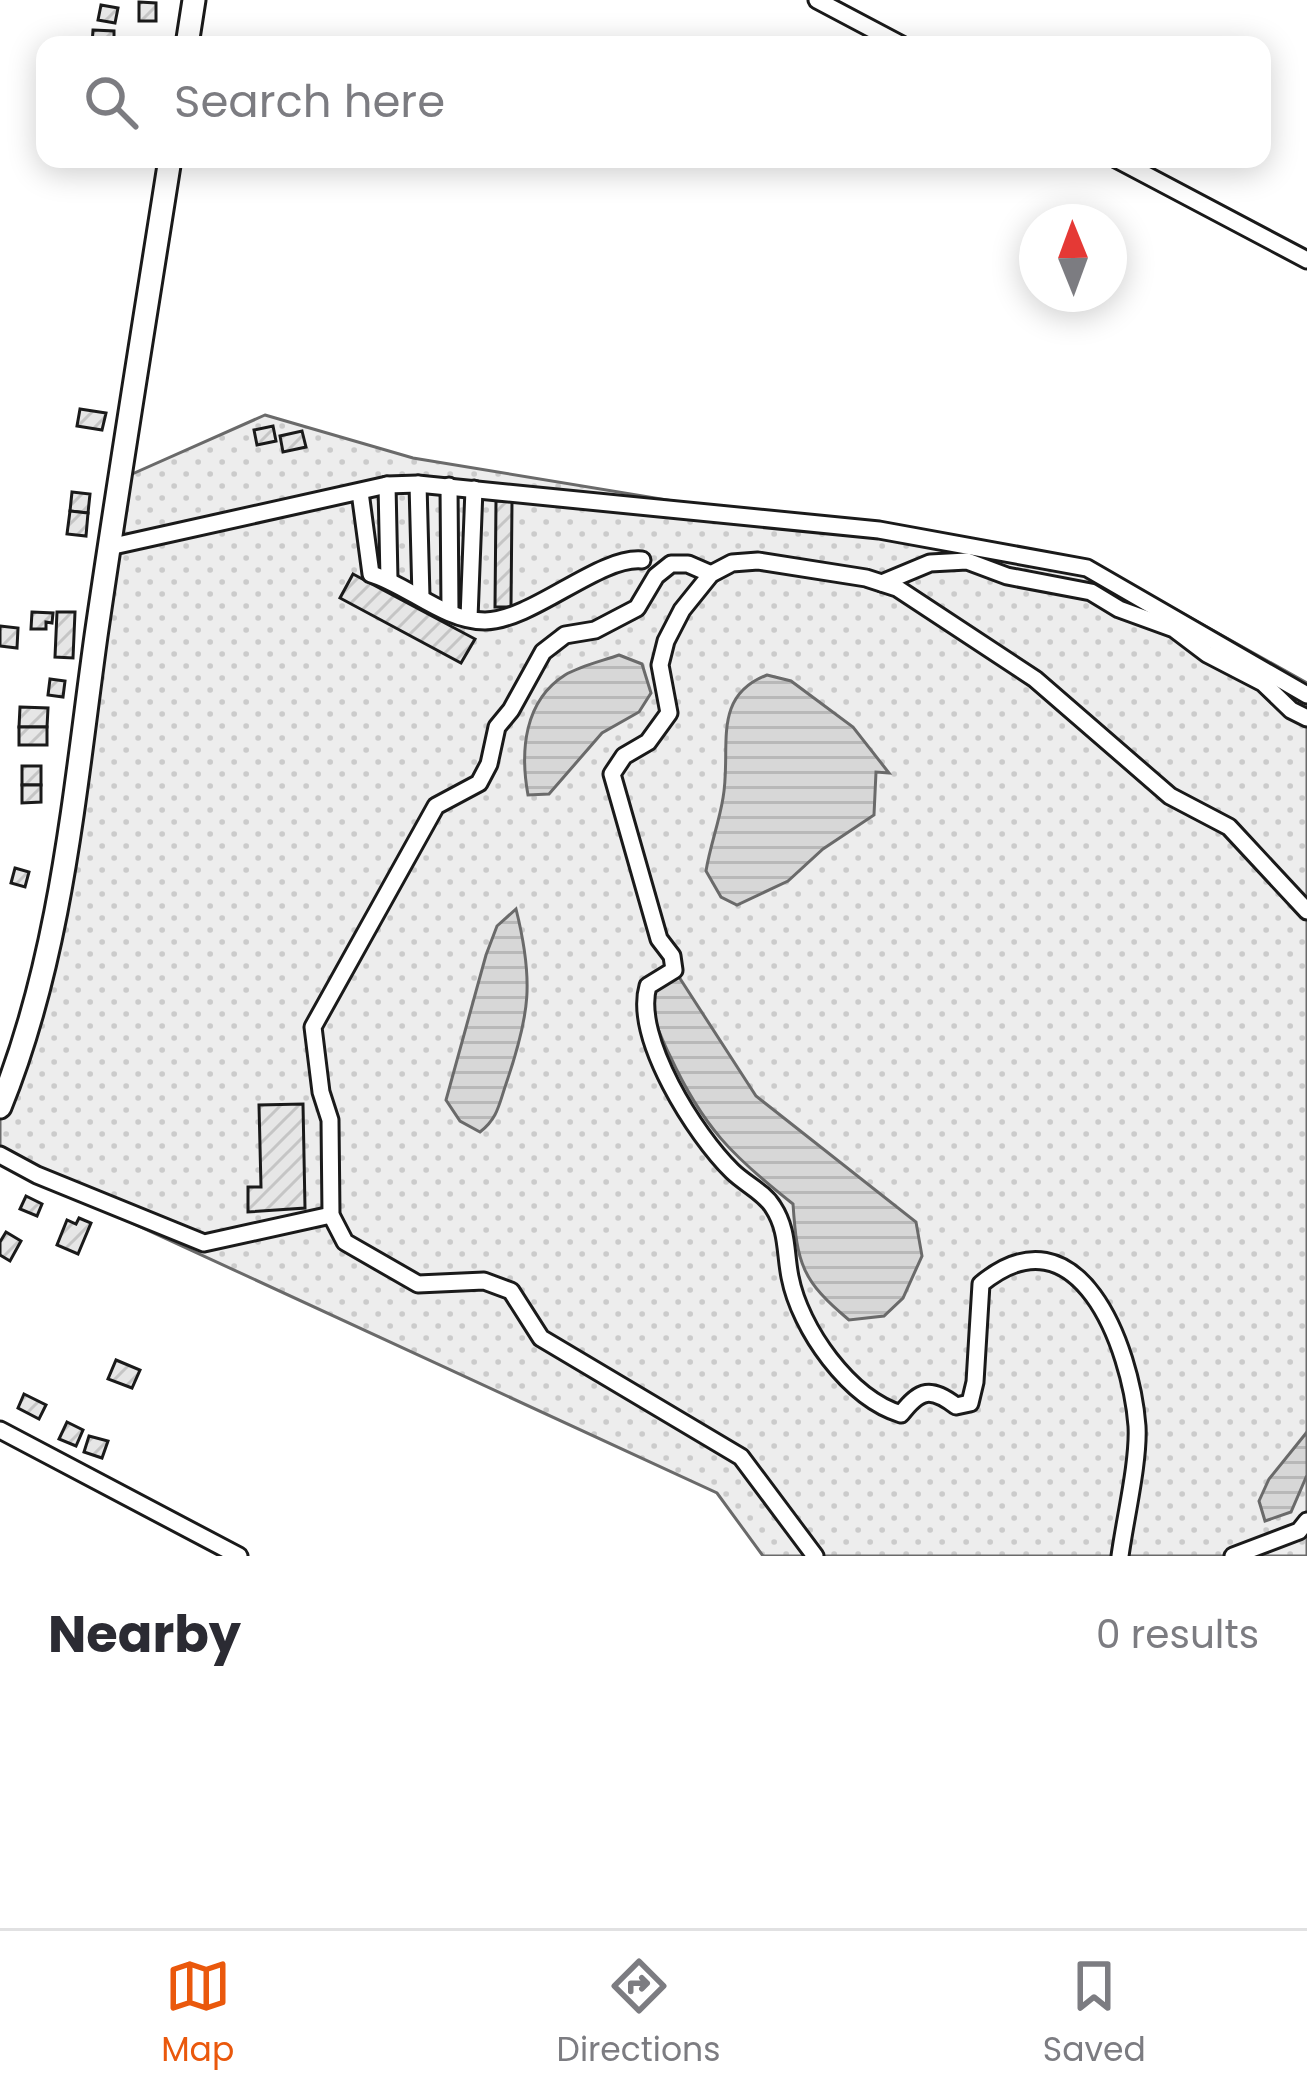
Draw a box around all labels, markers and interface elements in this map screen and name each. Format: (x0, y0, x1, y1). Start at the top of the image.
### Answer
search box (36, 36, 1271, 168)
icon: search (78, 69, 144, 135)
text: Search here (174, 70, 445, 133)
north arrow (1019, 204, 1127, 312)
text: Nearby (48, 1598, 241, 1670)
text: 0 results (1096, 1607, 1259, 1662)
tab: Map (161, 1953, 234, 2075)
tab: Directions (557, 1953, 720, 2075)
tab: Saved (1043, 1953, 1146, 2075)

